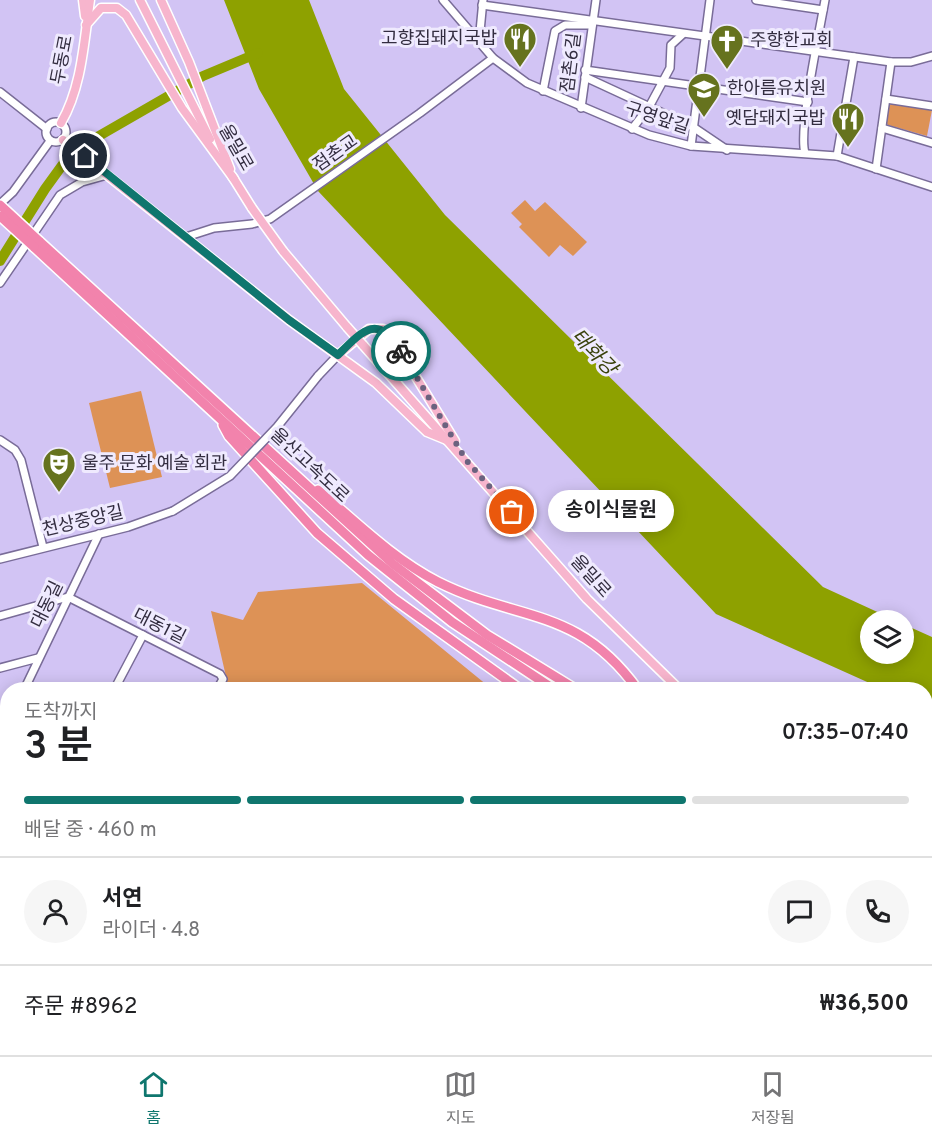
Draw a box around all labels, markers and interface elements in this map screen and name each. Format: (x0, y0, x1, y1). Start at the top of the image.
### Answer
restaurant icon: 고향집돼지국밥 (502, 21, 538, 68)
church icon: 주향한교회 (709, 23, 745, 70)
place label: 고향집돼지국밥 (381, 28, 497, 51)
place label: 주향한교회 (750, 30, 833, 53)
street label: 점촌6길 (557, 32, 587, 94)
street label: 두동로 (47, 33, 79, 87)
school or university icon: 한아름유치원 (686, 71, 722, 118)
place label: 한아름유치원 (727, 78, 826, 101)
street label: 구영앞길 (622, 98, 692, 140)
restaurant icon: 옛담돼지국밥 (830, 101, 866, 148)
place label: 옛담돼지국밥 (726, 108, 825, 131)
street label: 울밀로 (213, 121, 257, 175)
pin (59, 130, 110, 181)
street label: 점촌교 (309, 130, 363, 178)
icon: home (68, 139, 101, 172)
courier (371, 321, 431, 381)
water label: 태화강 (564, 324, 623, 384)
icon: bike (385, 335, 418, 368)
street label: 울산고속도로 (265, 424, 353, 508)
theatre icon: 울주 문화 예술 회관 (41, 446, 77, 493)
place label: 울주 문화 예술 회관 (82, 453, 228, 476)
pin (486, 486, 537, 537)
callout: 송이식물원 (548, 491, 674, 533)
icon: bag (495, 495, 528, 528)
text: 송이식물원 (565, 498, 657, 524)
street label: 천상중앙길 (40, 501, 126, 543)
street label: 울밀로 (565, 551, 615, 603)
street label: 대동길 (27, 578, 69, 632)
street label: 대동1길 (129, 604, 189, 650)
map controls (860, 610, 914, 664)
button: layers (860, 610, 914, 664)
text: 도착까지 (24, 700, 98, 726)
text: 07:35–07:40 (782, 720, 909, 747)
text: 3 분 (24, 724, 93, 773)
text: 배달 중 · 460 m (24, 818, 157, 844)
button: person (24, 880, 87, 943)
button: chat (768, 880, 831, 943)
button: phone (846, 880, 909, 943)
text: 서연 (102, 886, 142, 913)
text: 라이더 · 4.8 (102, 918, 200, 944)
text: ₩36,500 (820, 991, 909, 1018)
text: 주문 #8962 (24, 994, 137, 1021)
tab: 홈 (137, 1068, 170, 1129)
tab: 지도 (444, 1068, 477, 1129)
tab: 저장됨 (751, 1068, 795, 1129)

